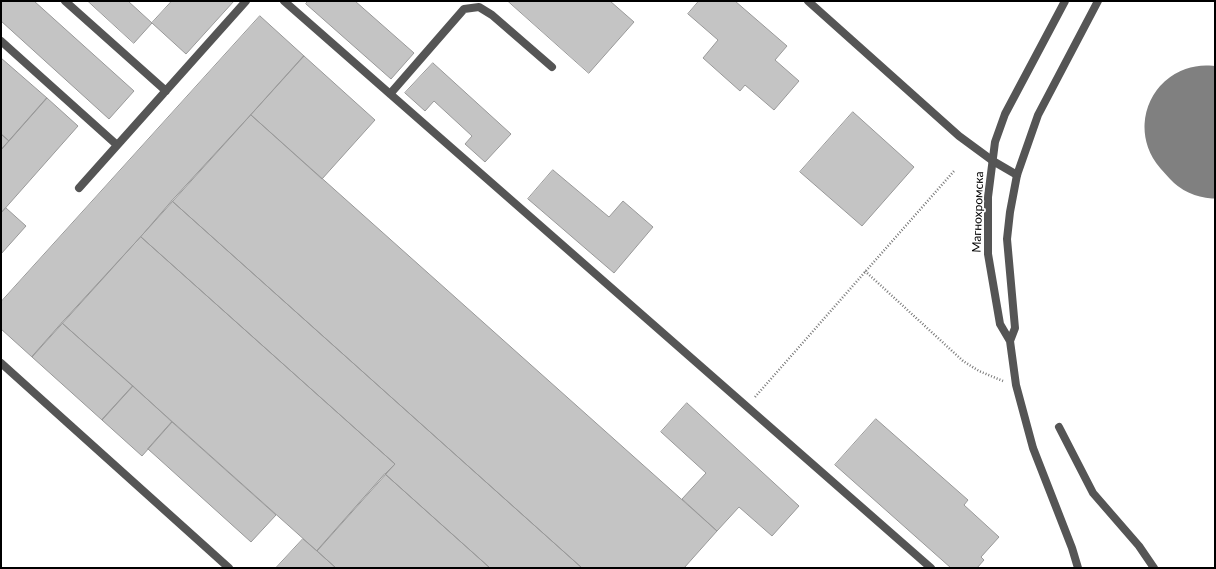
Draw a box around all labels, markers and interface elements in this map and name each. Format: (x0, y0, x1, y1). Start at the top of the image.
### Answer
street label: Магнохромска (969, 171, 987, 253)

